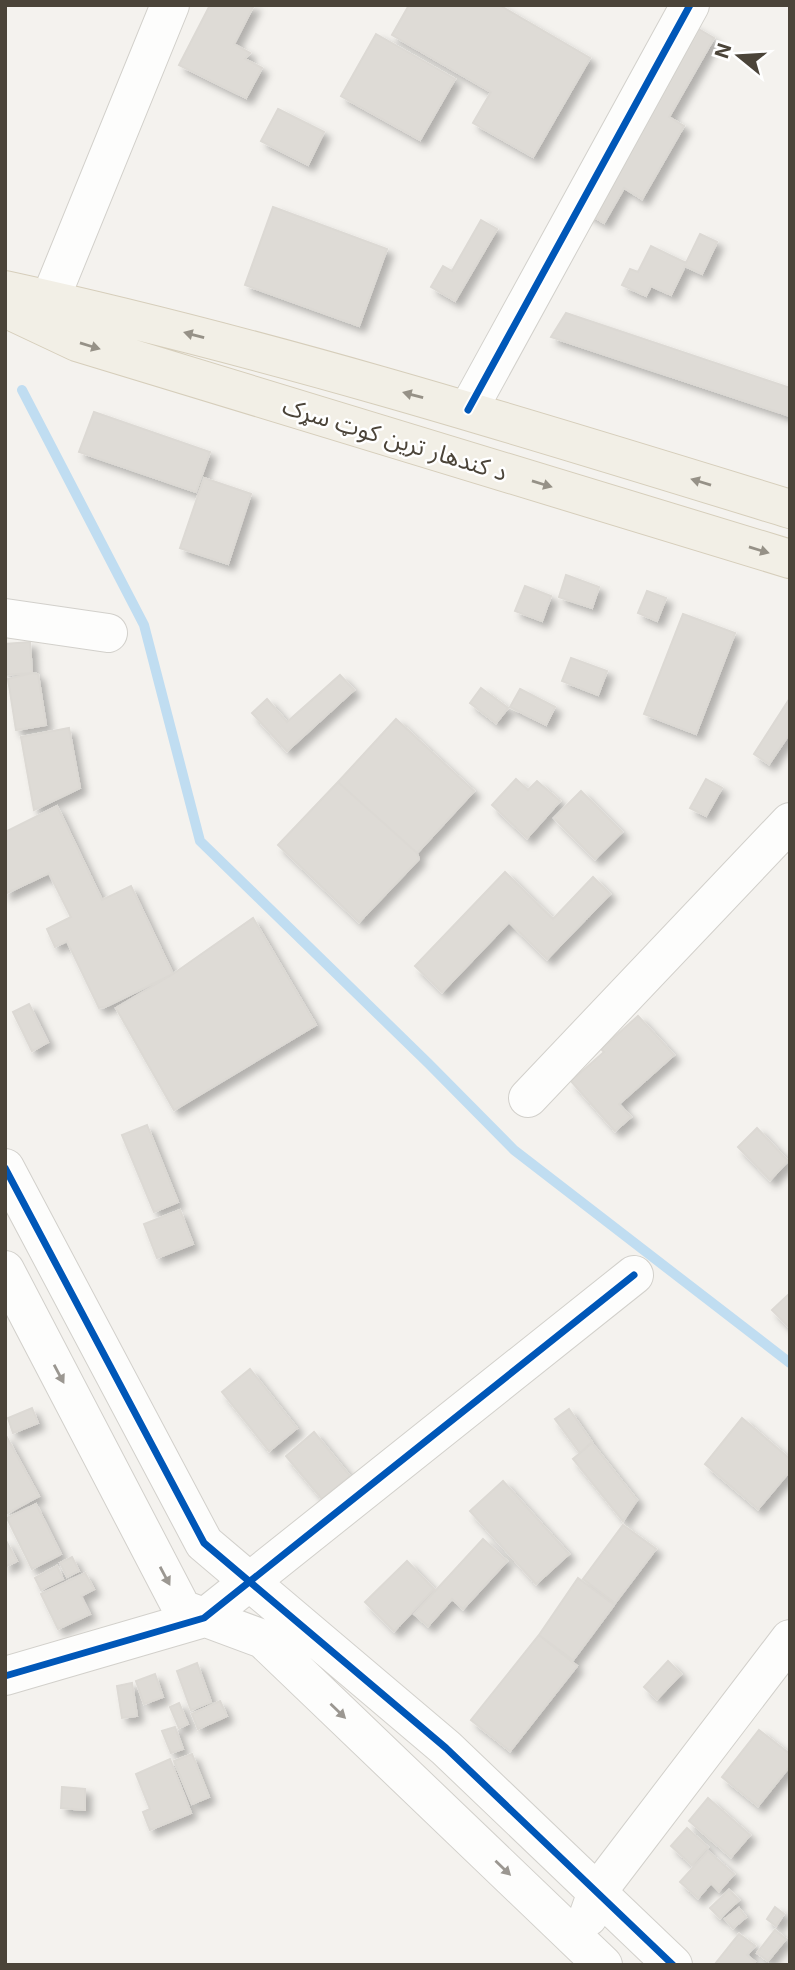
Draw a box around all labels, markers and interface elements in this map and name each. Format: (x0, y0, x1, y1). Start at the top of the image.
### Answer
north arrow (704, 21, 774, 91)
text: N (710, 40, 736, 61)
one-way arrow (182, 329, 204, 340)
one-way arrow (79, 342, 100, 352)
one-way arrow (402, 389, 423, 399)
street label: د کندهار ترين کوټ سړک (279, 391, 511, 487)
one-way arrow (690, 476, 711, 486)
one-way arrow (531, 479, 552, 489)
one-way arrow (749, 545, 770, 555)
one-way arrow (53, 1365, 65, 1385)
one-way arrow (159, 1566, 170, 1586)
one-way arrow (329, 1703, 346, 1719)
one-way arrow (494, 1860, 511, 1877)

